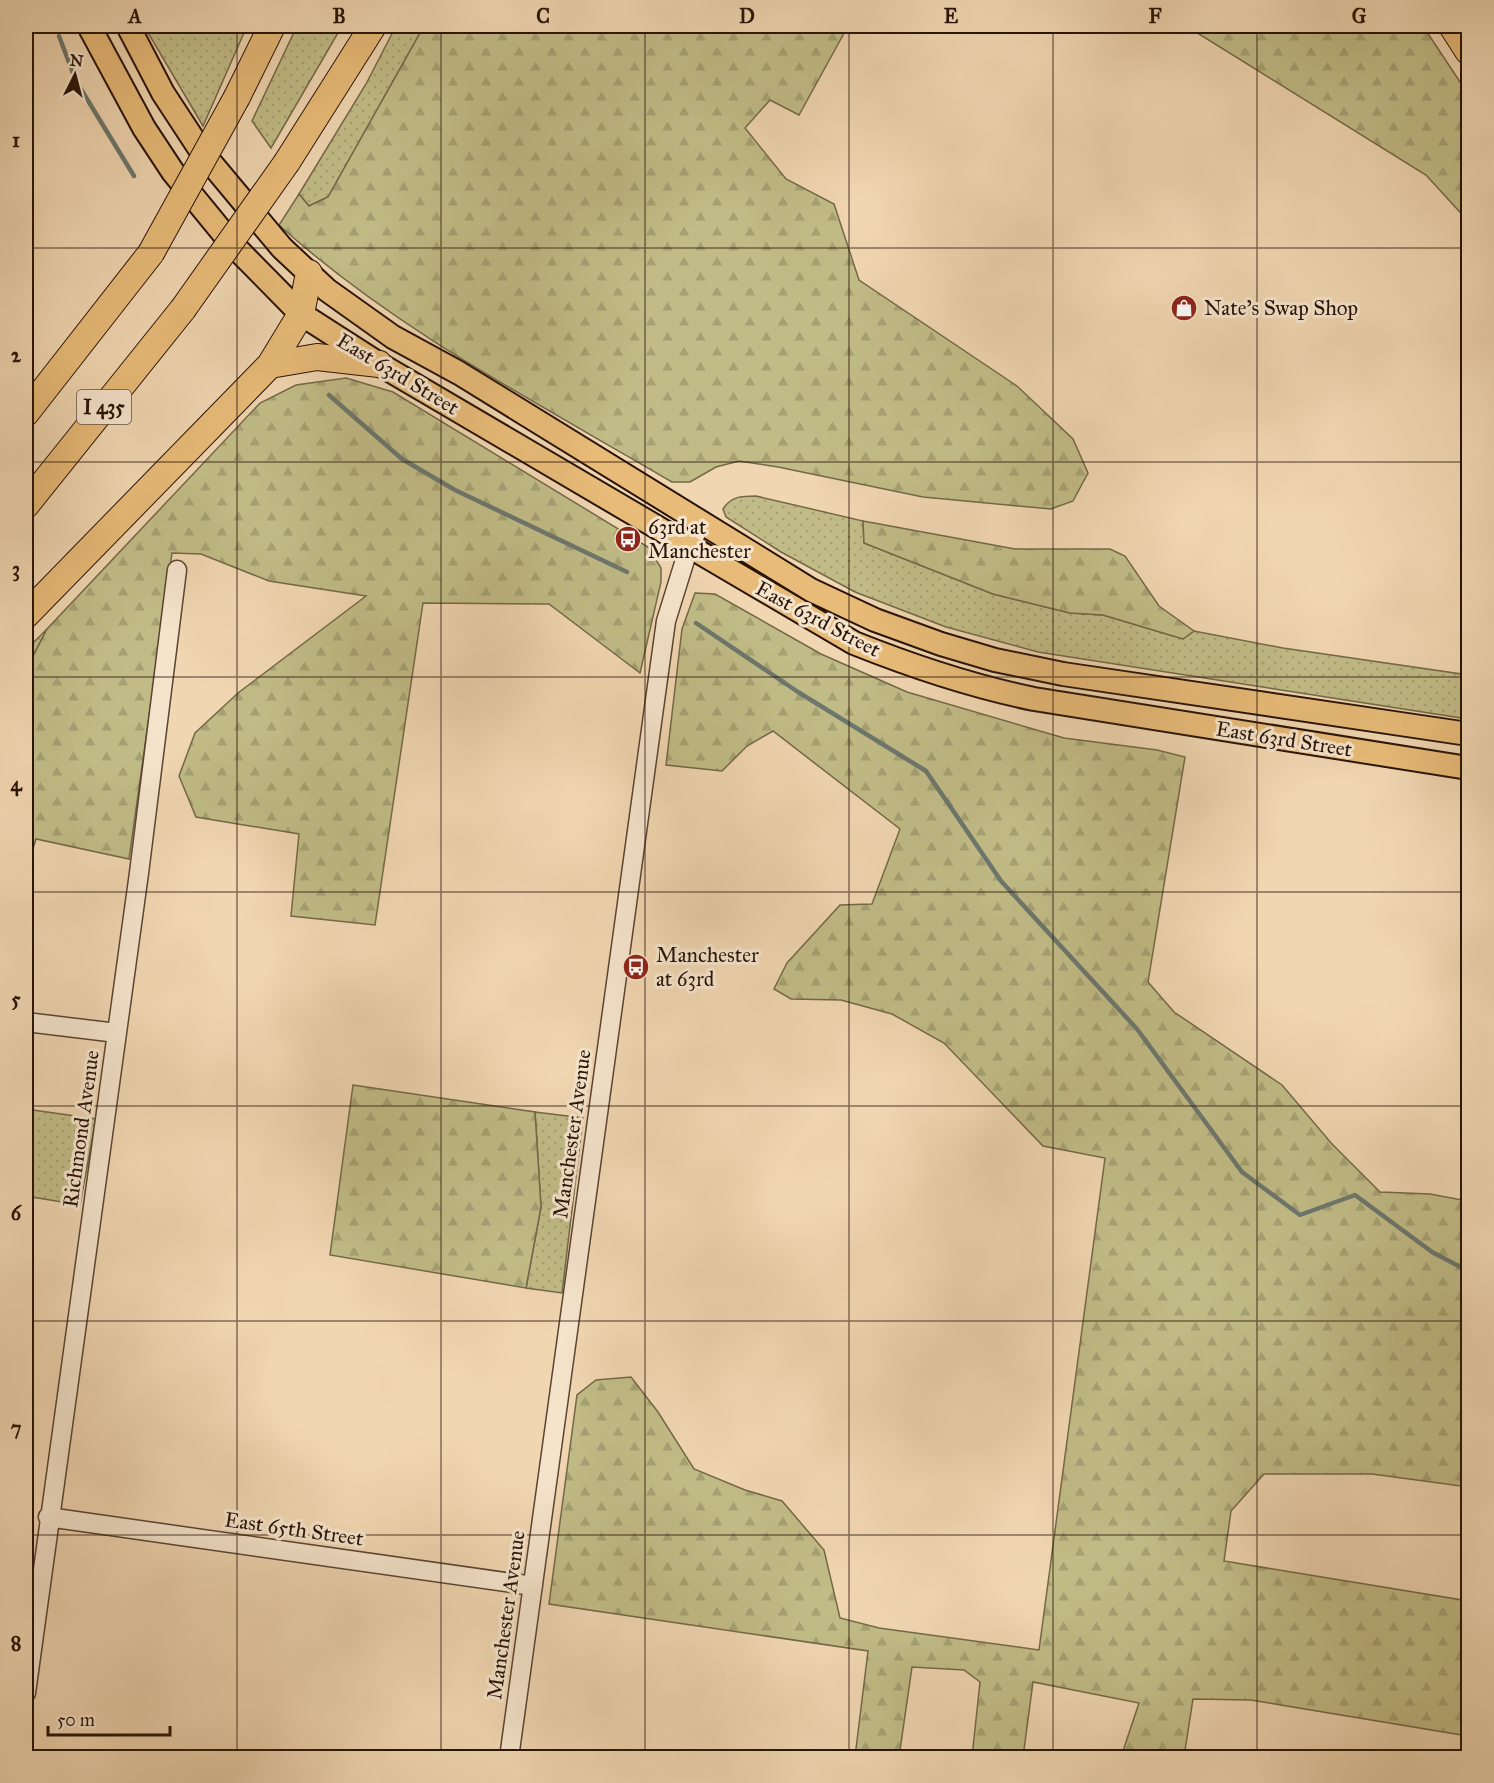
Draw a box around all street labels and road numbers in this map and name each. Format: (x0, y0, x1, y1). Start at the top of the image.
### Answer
street label: East 63rd Street (332, 327, 464, 421)
road number: I 435 (77, 390, 131, 424)
street label: East 63rd Street (751, 575, 885, 663)
street label: East 63rd Street (1214, 715, 1355, 763)
street label: Richmond Avenue (57, 1048, 105, 1209)
street label: Manchester Avenue (547, 1048, 597, 1220)
street label: East 65th Street (223, 1506, 366, 1552)
street label: Manchester Avenue (481, 1529, 531, 1701)

